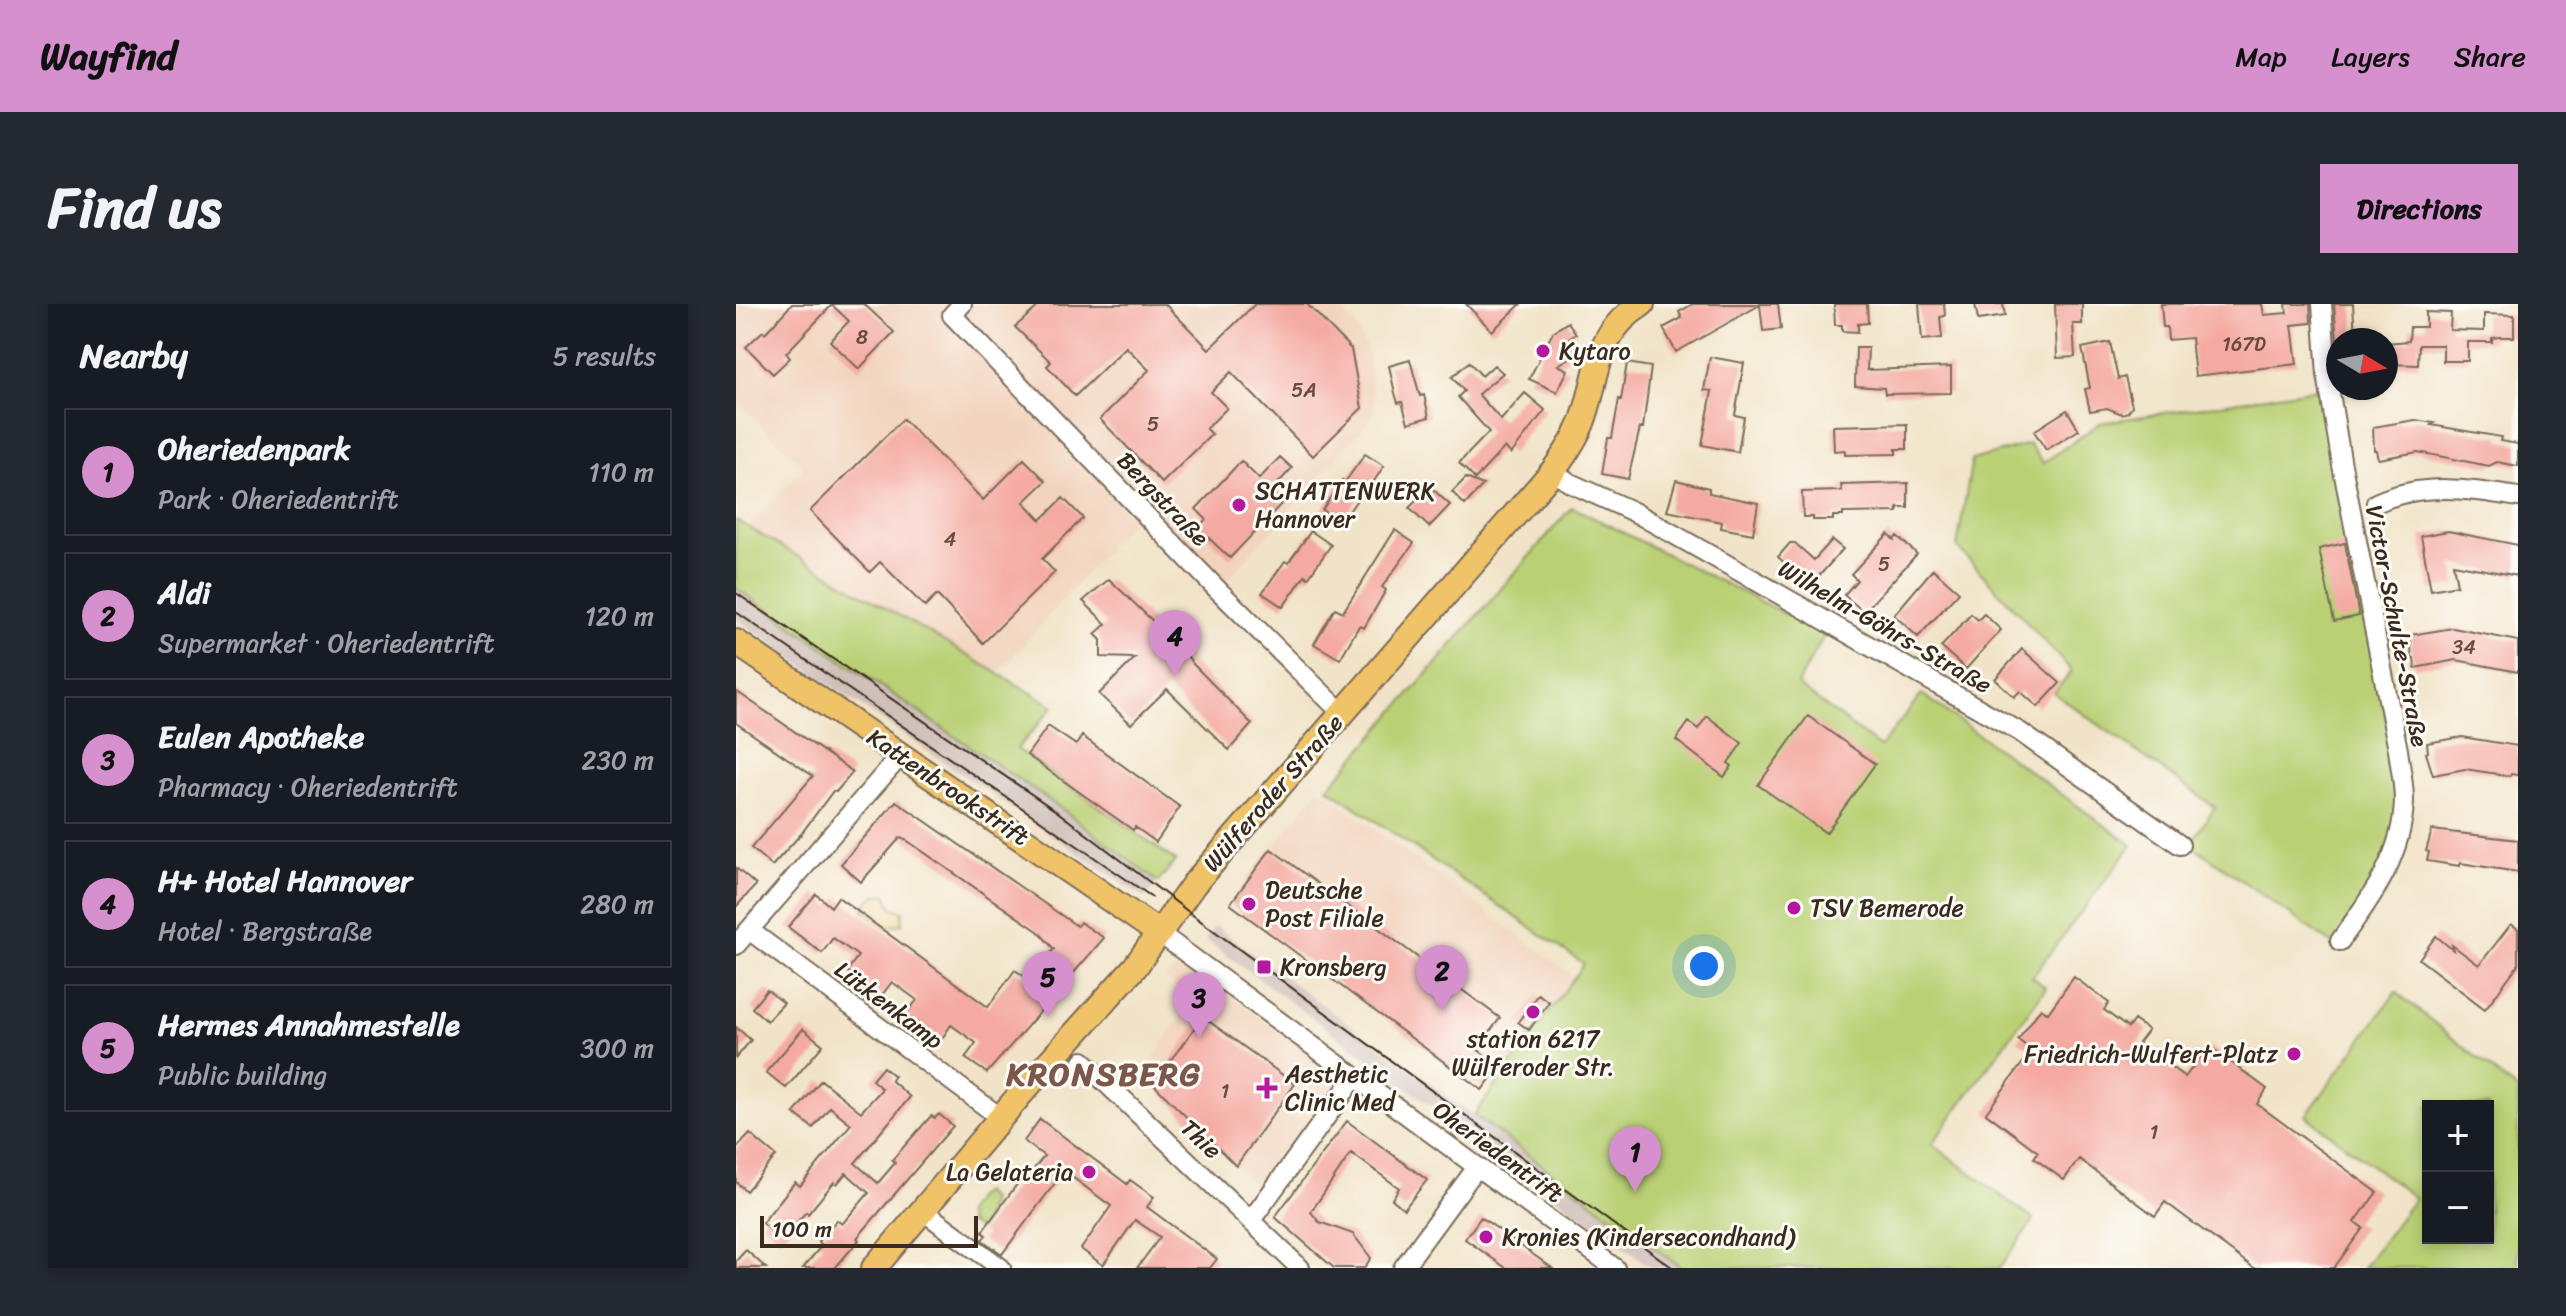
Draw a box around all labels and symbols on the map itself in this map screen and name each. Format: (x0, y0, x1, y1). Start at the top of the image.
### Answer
house number: 8 (856, 320, 868, 355)
house number: 167D (2222, 327, 2266, 362)
north arrow (2326, 328, 2398, 400)
place label: Kytaro (1559, 330, 1631, 372)
marker: Kytaro (1534, 342, 1552, 360)
house number: 5A (1291, 373, 1317, 408)
house number: 5 (1147, 407, 1159, 442)
street label: Bergstraße (1106, 441, 1220, 557)
place label: SCHATTENWERK Hannover (1255, 470, 1435, 540)
marker: SCHATTENWERK Hannover (1230, 496, 1248, 514)
street label: Victor-Schulte-Straße (2353, 502, 2441, 751)
house number: 4 (944, 522, 956, 557)
house number: 5 (1878, 547, 1890, 582)
street label: Wilhelm-Göhrs-Straße (1770, 548, 2000, 706)
pin: 4 (1149, 610, 1201, 676)
house number: 34 (2452, 630, 2476, 665)
street label: Wülferoder Straße (1192, 704, 1354, 882)
street label: Kattenbrookstrift (858, 717, 1039, 858)
place label: Deutsche Post Filiale (1265, 869, 1384, 939)
place label: TSV Bemerode (1810, 887, 1964, 929)
marker: Deutsche Post Filiale (1240, 895, 1258, 913)
marker: TSV Bemerode (1785, 899, 1803, 917)
pin: 2 (1416, 945, 1468, 1011)
place label: Kronsberg (1280, 946, 1387, 988)
your location (1684, 946, 1724, 986)
street label: Lütkenkamp (825, 950, 953, 1061)
pin: 5 (1022, 951, 1074, 1017)
marker: Kronsberg (1255, 958, 1273, 976)
pin: 3 (1173, 972, 1225, 1038)
marker: station 6217 Wülferoder Str. (1524, 1003, 1542, 1021)
place label: station 6217 Wülferoder Str. (1451, 1018, 1615, 1088)
place label: Friedrich-Wulfert-Platz (2024, 1033, 2279, 1075)
marker: Friedrich-Wulfert-Platz (2285, 1045, 2303, 1063)
district label: KRONSBERG (1005, 1046, 1202, 1103)
place label: Aesthetic Clinic Med (1284, 1053, 1397, 1123)
house number: 1 (1221, 1074, 1229, 1109)
marker: Aesthetic Clinic Med (1256, 1077, 1278, 1099)
street label: Oheriedentrift (1424, 1090, 1573, 1215)
street label: Thie (1170, 1108, 1232, 1170)
house number: 1 (2150, 1115, 2158, 1150)
pin: 1 (1609, 1126, 1661, 1192)
place label: La Gelateria (946, 1151, 1073, 1193)
marker: La Gelateria (1080, 1163, 1098, 1181)
scale bar (760, 1212, 978, 1248)
place label: Kronies (Kindersecondhand) (1502, 1216, 1796, 1258)
marker: Kronies (Kindersecondhand) (1477, 1228, 1495, 1246)

